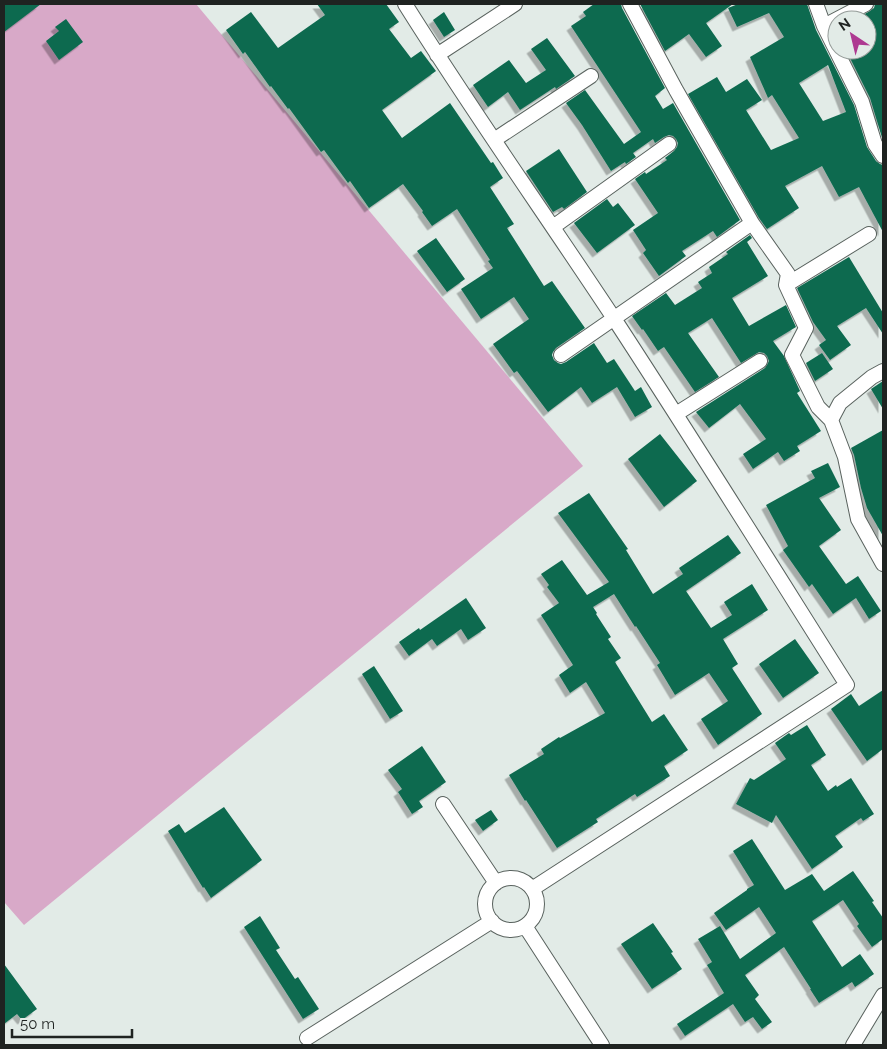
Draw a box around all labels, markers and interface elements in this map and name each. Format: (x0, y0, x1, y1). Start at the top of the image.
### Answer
north arrow (827, 10, 877, 60)
text: N (836, 15, 854, 34)
scale bar (12, 1006, 132, 1038)
text: 50 m (20, 1015, 55, 1033)

